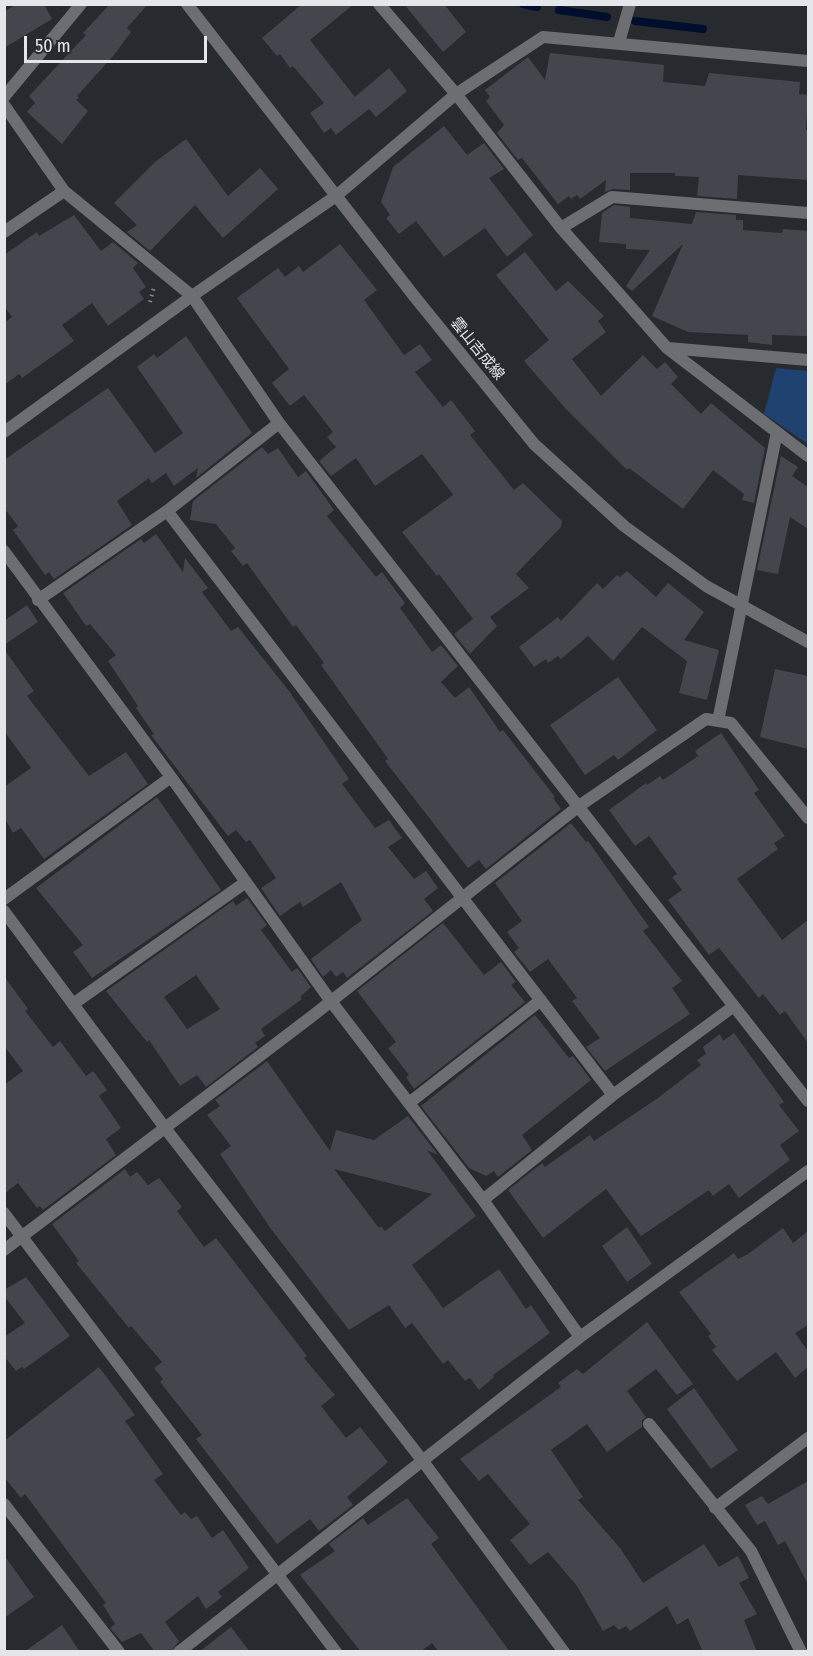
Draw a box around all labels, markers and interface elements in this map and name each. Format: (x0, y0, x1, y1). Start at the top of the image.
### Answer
scale bar (27, 24, 210, 62)
text: 50 m (35, 35, 71, 57)
street label: 雲山吉成線 (446, 314, 508, 384)

